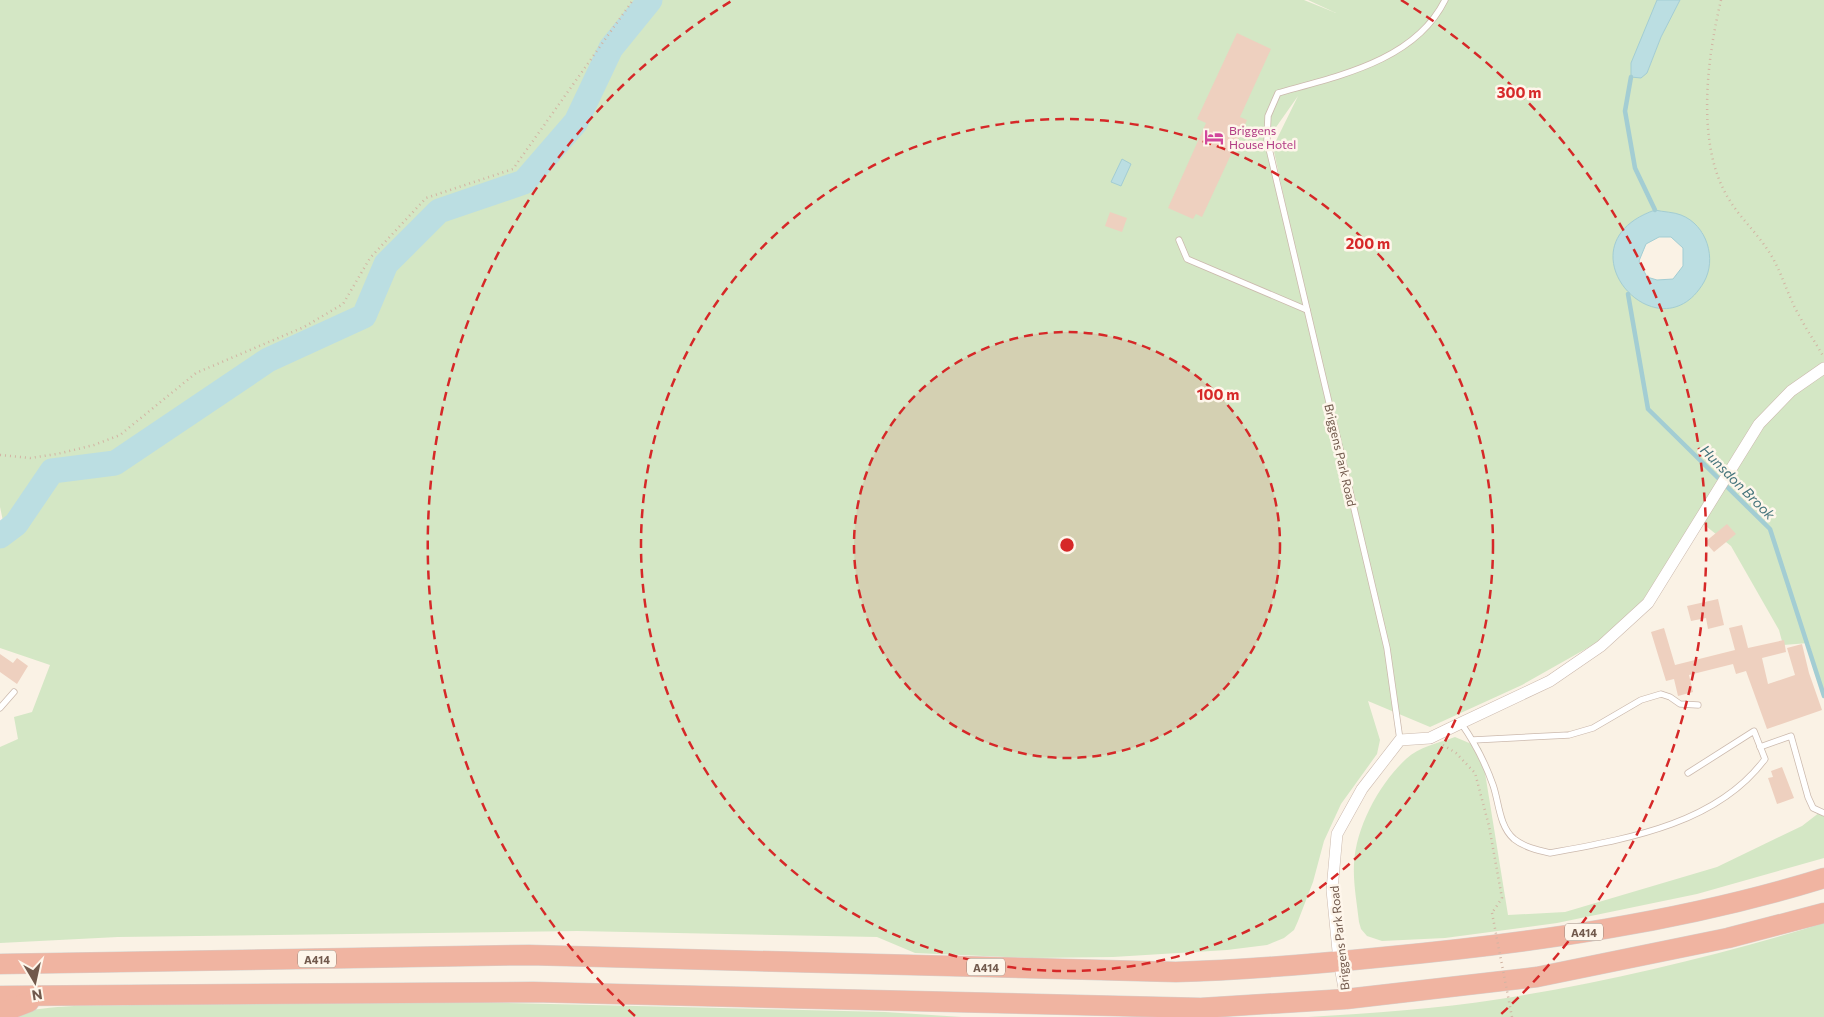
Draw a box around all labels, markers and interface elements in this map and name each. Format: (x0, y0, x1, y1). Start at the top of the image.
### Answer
text: 300 m (1497, 83, 1541, 101)
place label: Briggens House Hotel (1229, 123, 1296, 151)
hotel icon: Briggens House Hotel (1203, 126, 1225, 148)
text: 200 m (1346, 234, 1390, 252)
text: 100 m (1197, 385, 1239, 403)
street label: Briggens Park Road (1322, 402, 1360, 508)
water label: Hunsdon Brook (1697, 441, 1779, 523)
centre of rings (1058, 536, 1076, 554)
street label: Briggens Park Road (1327, 885, 1351, 991)
road number: A414 (1565, 924, 1603, 940)
road number: A414 (298, 951, 336, 968)
north arrow (10, 957, 60, 1007)
road number: A414 (967, 959, 1005, 976)
text: N (31, 986, 44, 1005)

